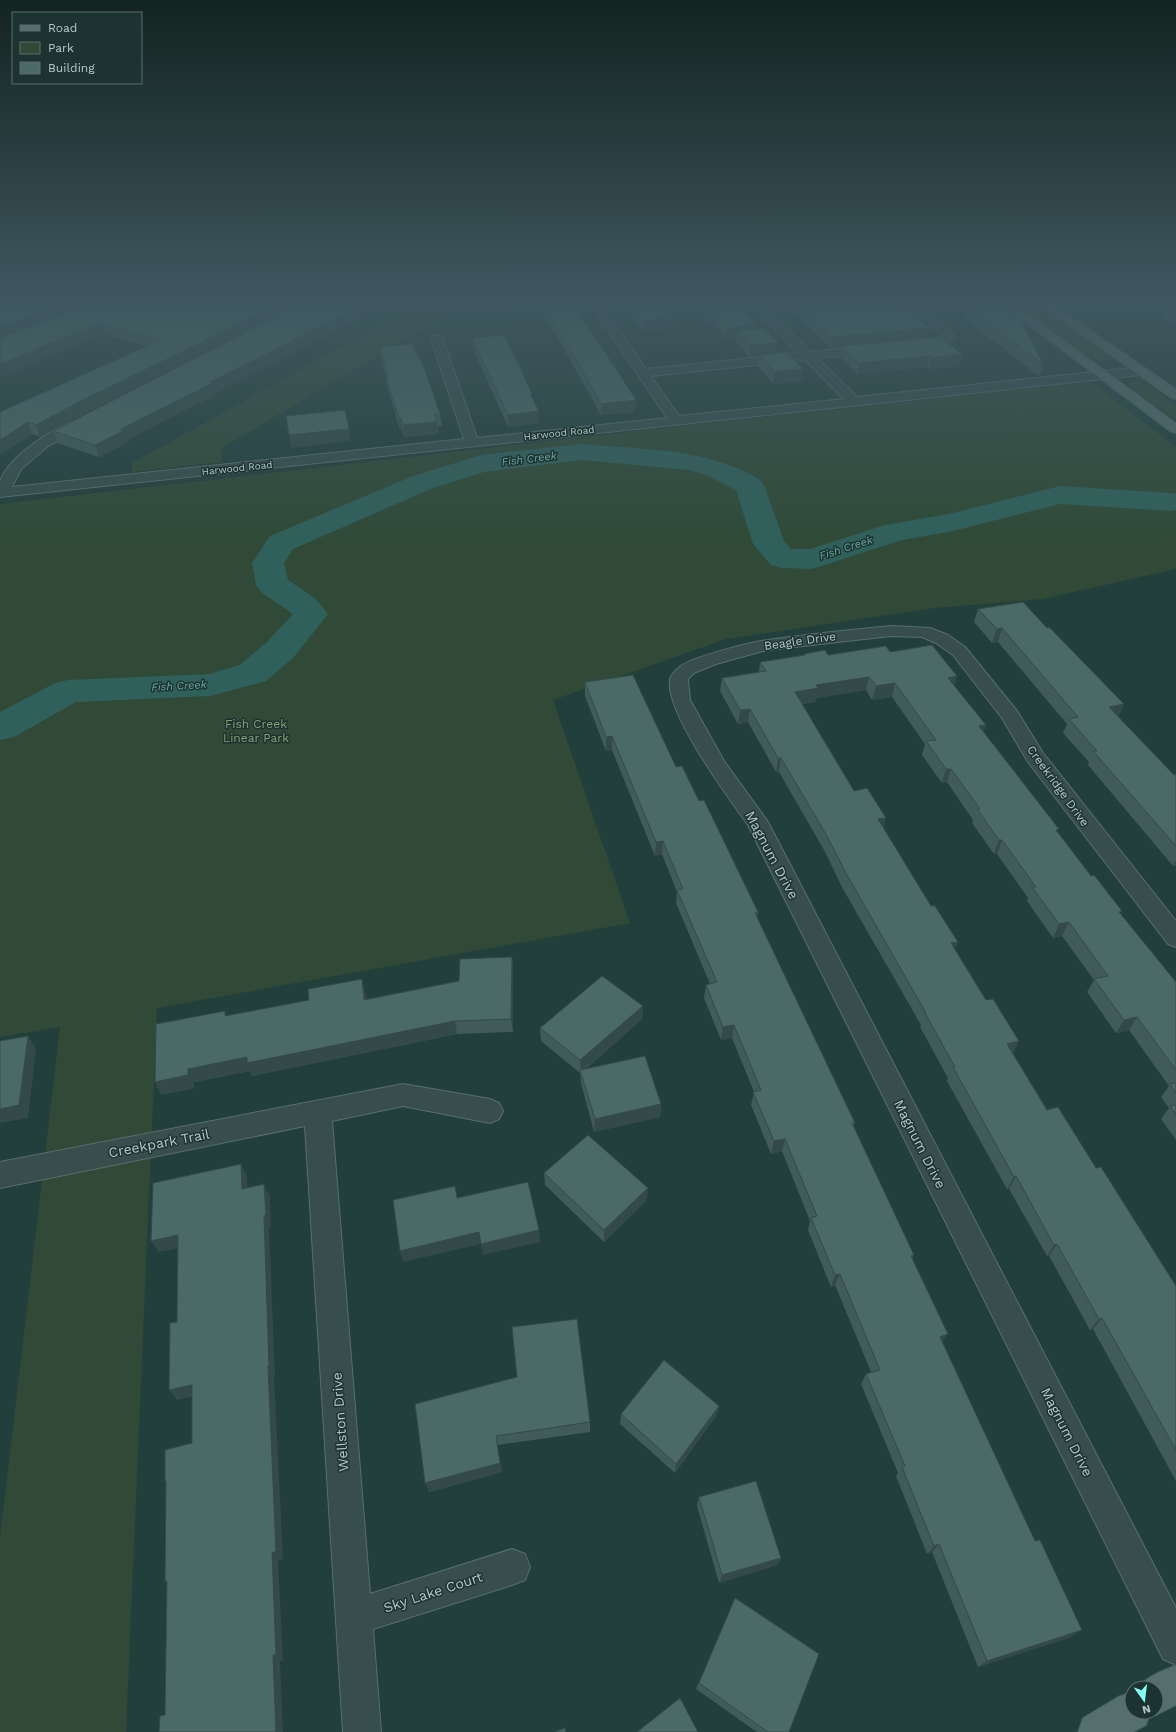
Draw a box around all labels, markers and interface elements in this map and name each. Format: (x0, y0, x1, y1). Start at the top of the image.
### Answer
legend (12, 12, 142, 84)
text: Road (48, 21, 77, 35)
text: Park (48, 41, 74, 55)
text: Building (48, 61, 95, 75)
street label: Harwood Road (523, 424, 595, 442)
water label: Fish Creek (501, 449, 558, 469)
street label: Harwood Road (201, 459, 273, 477)
water label: Fish Creek (818, 533, 875, 563)
street label: Beagle Drive (763, 629, 837, 653)
water label: Fish Creek (151, 678, 208, 694)
park label: Fish Creek Linear Park (223, 717, 289, 745)
street label: Creekridge Drive (1024, 743, 1092, 829)
street label: Magnum Drive (742, 808, 802, 902)
street label: Magnum Drive (891, 1097, 949, 1191)
street label: Creekpark Trail (107, 1125, 212, 1161)
street label: Wellston Drive (329, 1372, 351, 1472)
street label: Magnum Drive (1038, 1385, 1096, 1479)
street label: Sky Lake Court (381, 1568, 485, 1616)
north arrow (1124, 1680, 1164, 1720)
text: N (1141, 1702, 1152, 1717)

